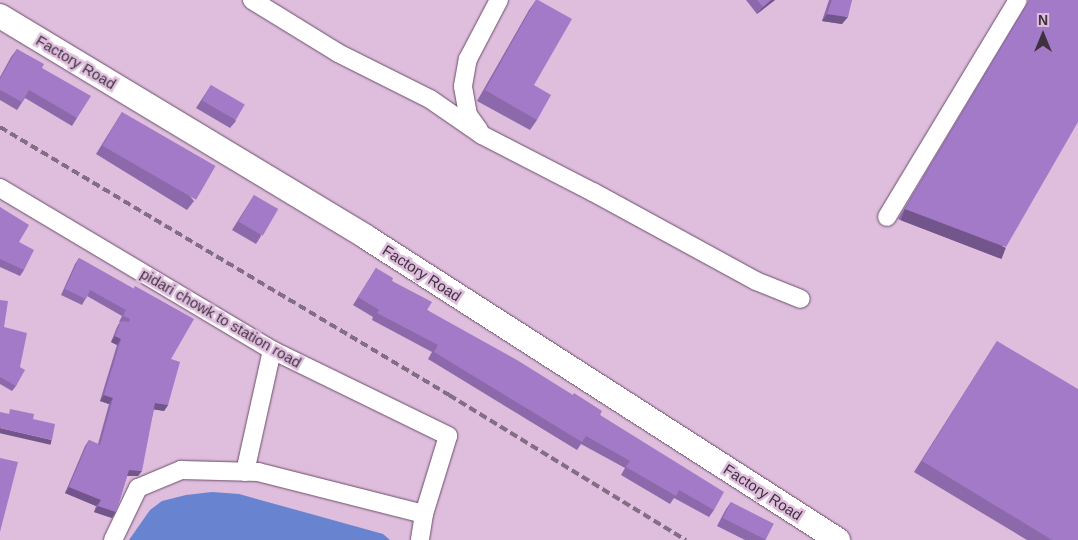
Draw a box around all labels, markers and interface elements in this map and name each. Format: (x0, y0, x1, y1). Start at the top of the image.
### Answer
north arrow (1018, 10, 1068, 60)
text: N (1038, 12, 1048, 28)
street label: Factory Road (33, 31, 119, 93)
street label: Factory Road (379, 241, 465, 305)
street label: pidari chowk to station road (137, 265, 305, 371)
street label: Factory Road (720, 460, 806, 524)

